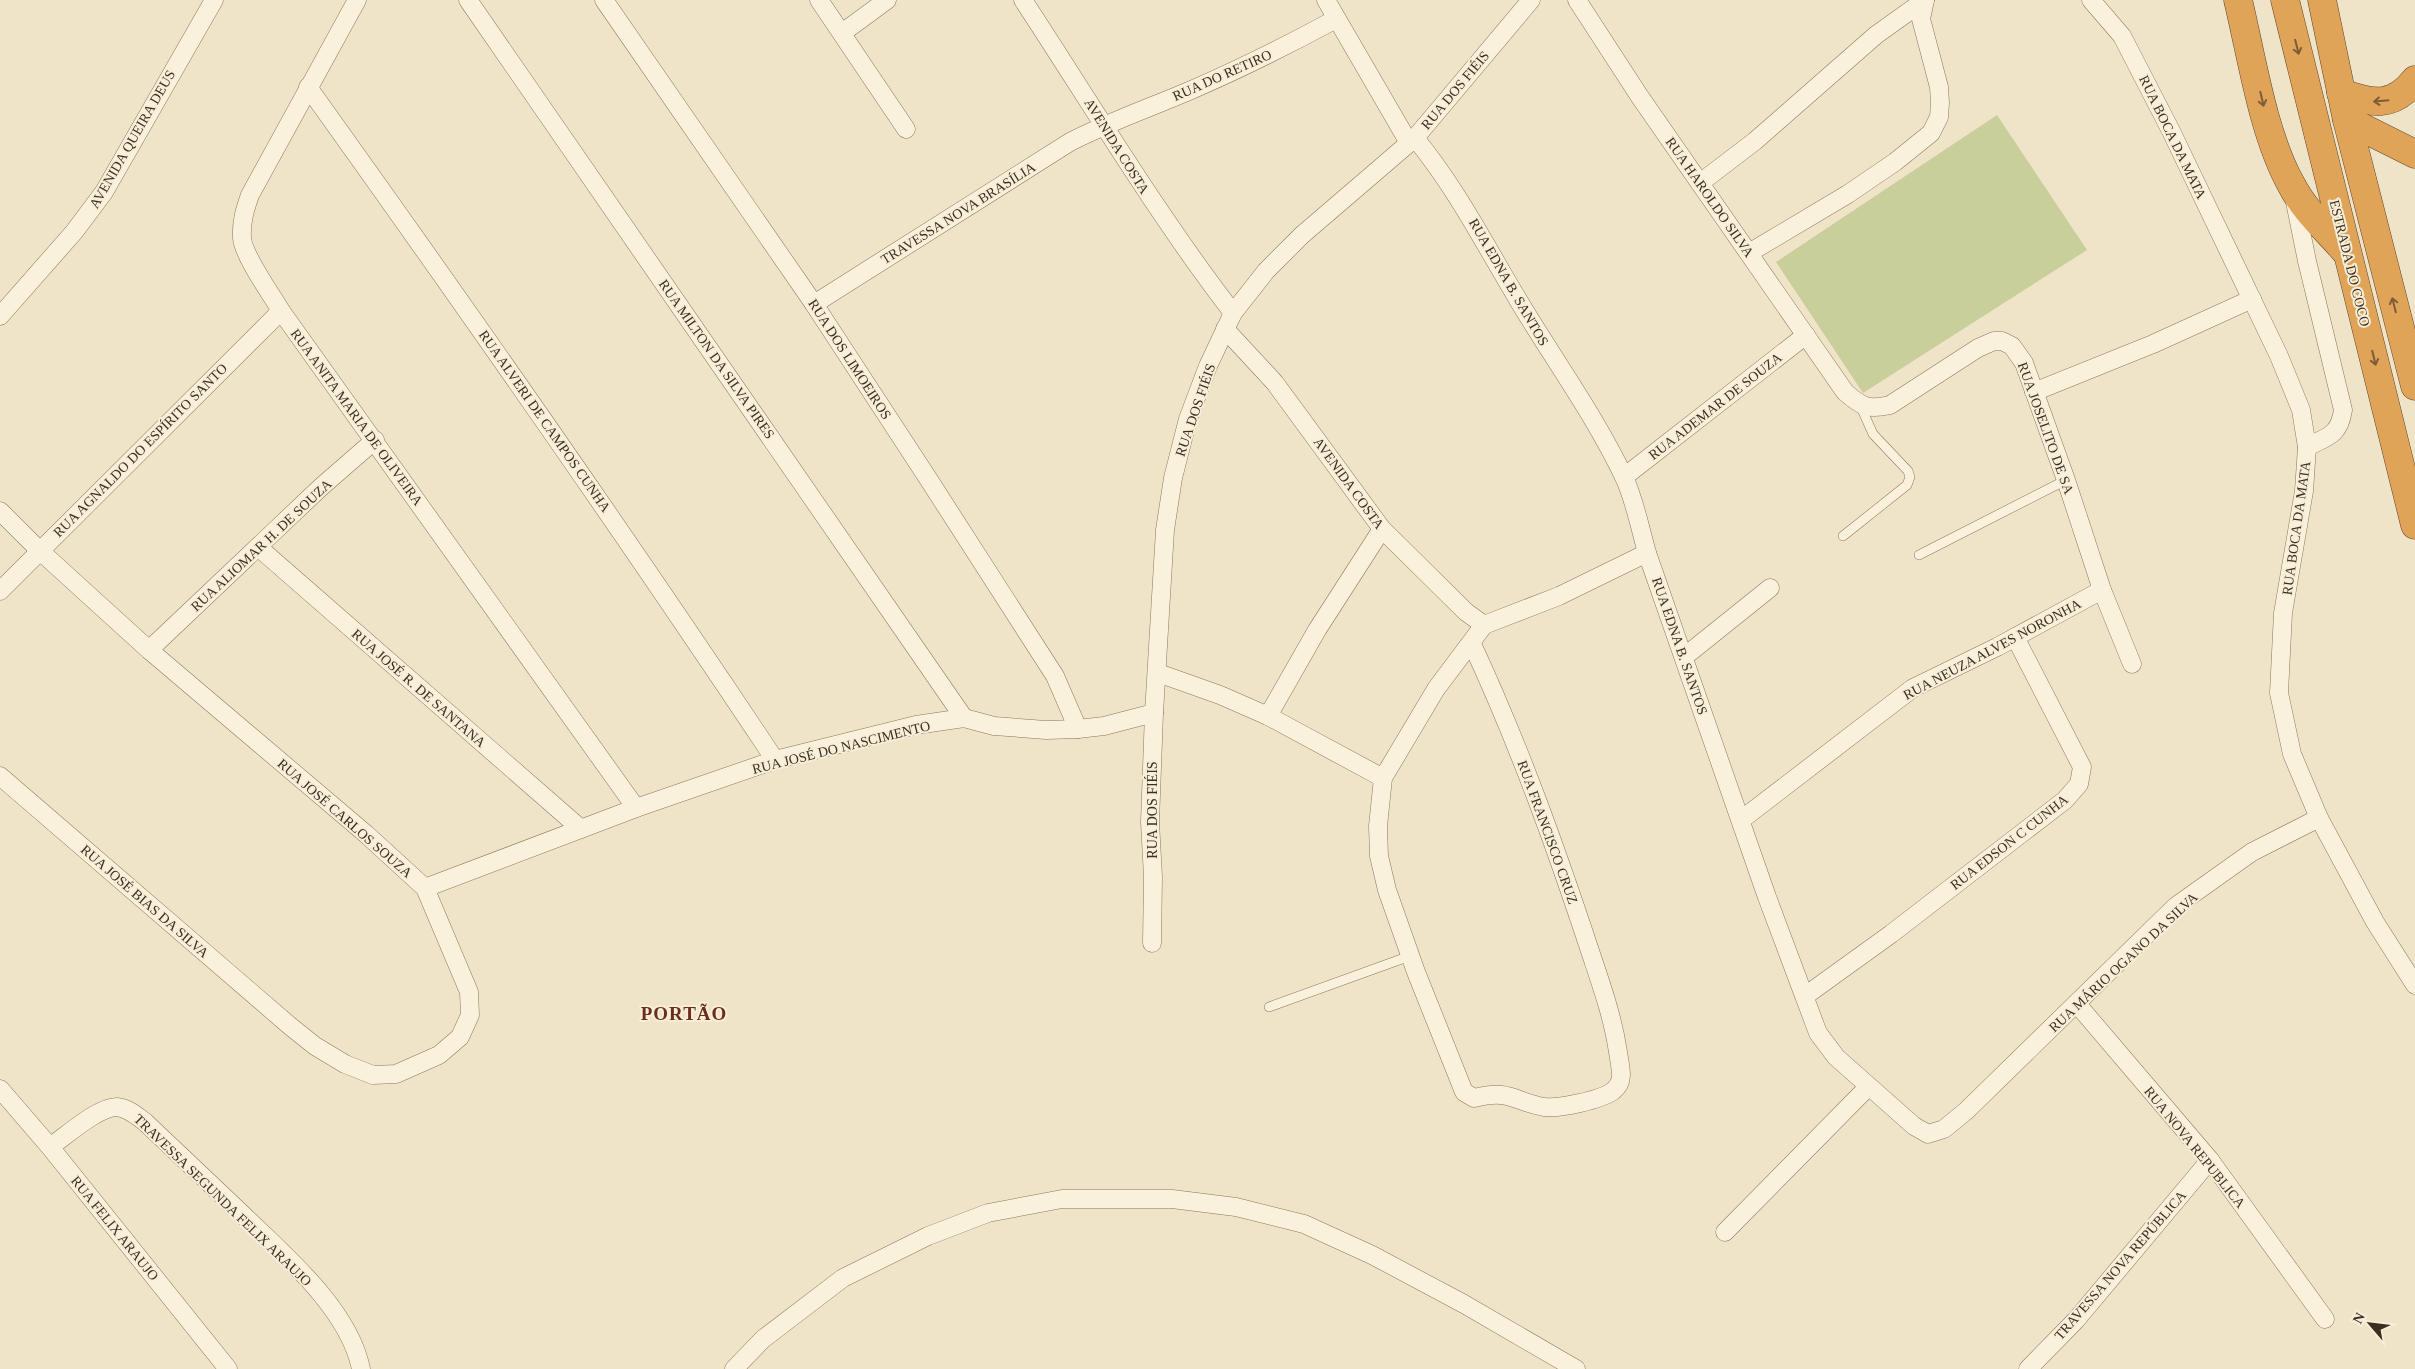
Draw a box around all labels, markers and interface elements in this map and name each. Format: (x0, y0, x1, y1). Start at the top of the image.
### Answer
one-way arrow (2293, 39, 2302, 55)
street label: RUA DO RETIRO (1170, 47, 1274, 104)
street label: RUA DOS FIÉIS (1418, 48, 1492, 132)
street label: AVENIDA QUEIRA DEUS (87, 68, 178, 211)
street label: RUA BOCA DA MATA (2136, 73, 2209, 202)
one-way arrow (2258, 90, 2267, 106)
street label: AVENIDA COSTA (1081, 96, 1152, 197)
one-way arrow (2374, 96, 2390, 106)
street label: RUA HAROLDO SILVA (1663, 135, 1757, 261)
street label: TRAVESSA NOVA BRASÍLIA (878, 158, 1039, 267)
street label: ESTRADA DO COCO (2327, 198, 2373, 328)
street label: RUA EDNA B. SANTOS (1466, 216, 1551, 349)
street label: RUA MILTON DA SILVA PIRES (656, 277, 777, 442)
street label: RUA DOS LIMOEIROS (805, 296, 894, 422)
one-way arrow (2389, 298, 2399, 314)
street label: RUA ANITA MARIA DE OLIVEIRA (288, 326, 426, 509)
street label: RUA ALVERI DE CAMPOS CUNHA (476, 328, 614, 516)
street label: RUA ADEMAR DE SOUZA (1646, 349, 1785, 463)
one-way arrow (2370, 349, 2379, 365)
street label: RUA AGNALDO DO ESPÍRITO SANTO (50, 360, 230, 540)
street label: RUA JOSELITO DE SA (2015, 360, 2077, 497)
street label: RUA DOS FIÉIS (1172, 361, 1218, 459)
street label: AVENIDA COSTA (1310, 435, 1387, 533)
street label: RUA BOCA DA MATA (2280, 459, 2313, 596)
street label: RUA ALIOMAR H. DE SOUZA (188, 476, 335, 614)
street label: RUA EDNA B. SANTOS (1649, 575, 1710, 717)
street label: RUA NEUZA ALVES NORONHA (1901, 596, 2084, 703)
street label: RUA JOSÉ R. DE SANTANA (349, 626, 490, 751)
street label: RUA JOSÉ DO NASCIMENTO (750, 717, 932, 777)
street label: RUA JOSÉ CARLOS SOUZA (274, 755, 416, 881)
street label: RUA FRANCISCO CRUZ (1515, 758, 1581, 906)
street label: RUA DOS FIÉIS (1144, 761, 1160, 859)
street label: RUA EDSON C CUNHA (1948, 791, 2072, 893)
street label: RUA JOSÉ BIAS DA SILVA (78, 841, 213, 961)
street label: RUA MÁRIO OGANO DA SILVA (2045, 888, 2201, 1035)
district label: PORTÃO (641, 1003, 727, 1024)
street label: RUA NOVA REPUBLICA (2141, 1084, 2249, 1212)
street label: TRAVESSA SEGUNDA FELIX ARAUJO (131, 1111, 314, 1289)
street label: RUA FELIX ARAUJO (68, 1173, 161, 1284)
street label: TRAVESSA NOVA REPÚBLICA (2051, 1186, 2190, 1343)
north arrow (2345, 1299, 2395, 1349)
text: N (2350, 1310, 2368, 1326)

